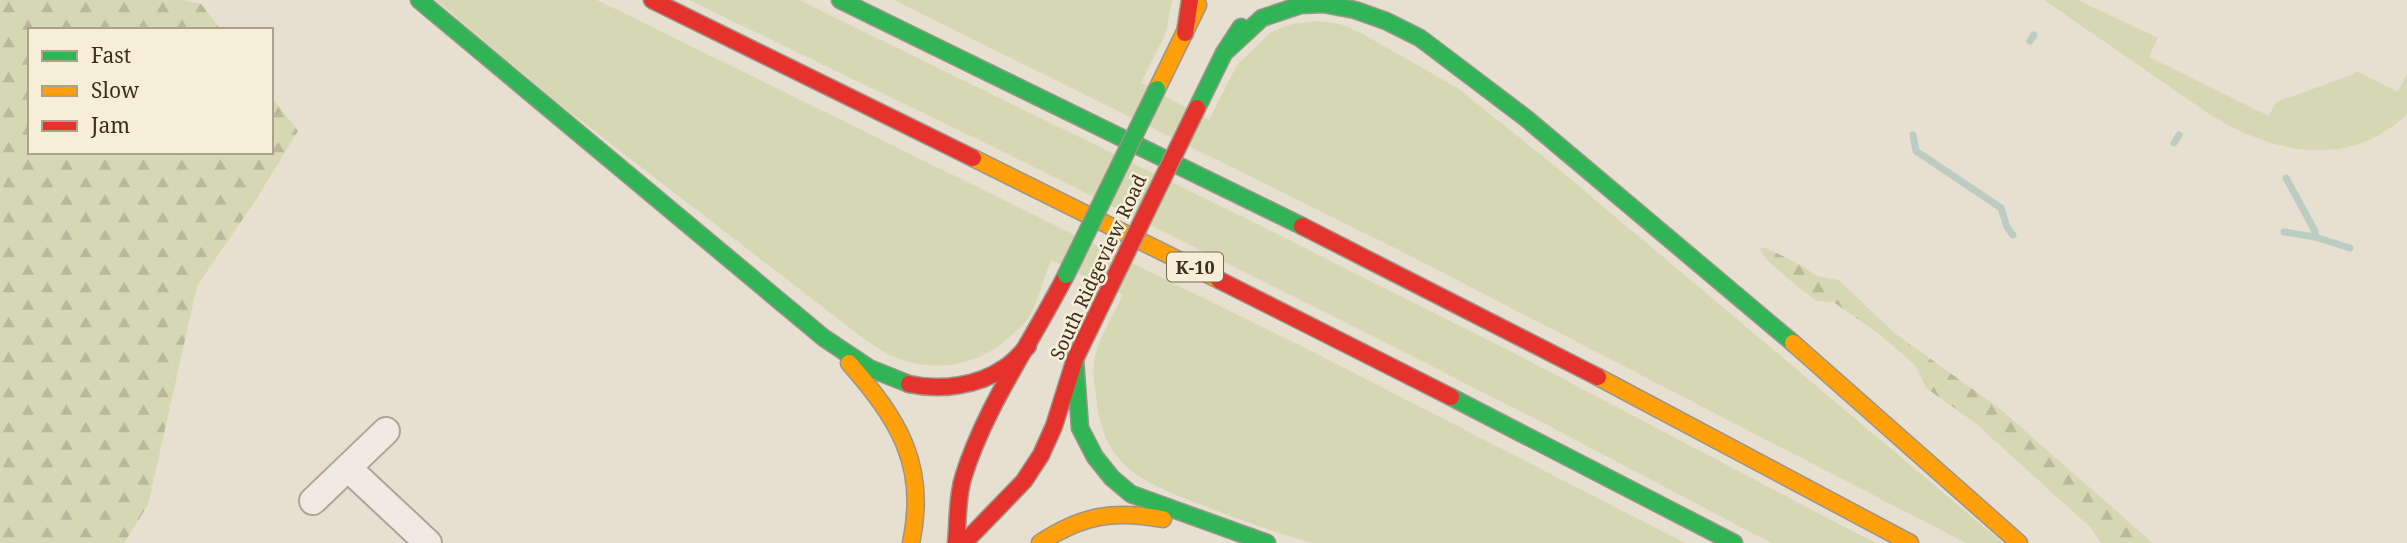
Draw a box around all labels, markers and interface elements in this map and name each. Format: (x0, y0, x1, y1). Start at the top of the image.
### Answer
legend (28, 28, 273, 154)
text: Fast (91, 41, 131, 69)
text: Slow (91, 76, 140, 104)
text: Jam (90, 111, 130, 139)
street label: South Ridgeview Road (1044, 170, 1153, 364)
road number: K-10 (1167, 253, 1223, 282)

